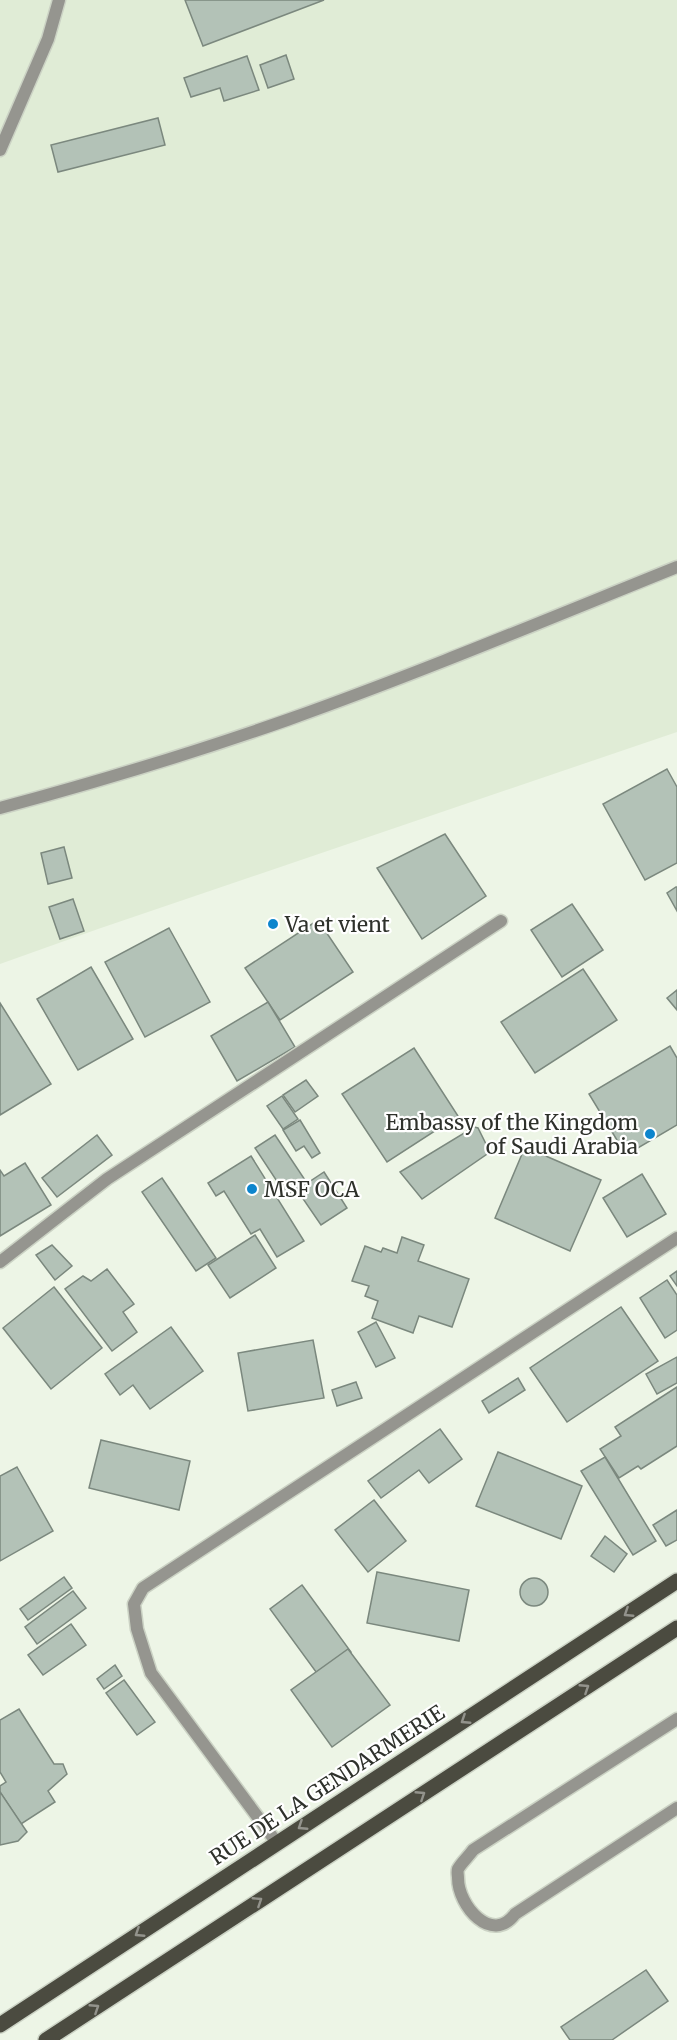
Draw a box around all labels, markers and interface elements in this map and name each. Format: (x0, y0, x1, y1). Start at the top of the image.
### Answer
place label: Va et vient (284, 911, 390, 938)
marker: Va et vient (266, 917, 280, 931)
place label: Embassy of the Kingdom of Saudi Arabia (386, 1109, 638, 1160)
marker: Embassy of the Kingdom of Saudi Arabia (643, 1127, 657, 1141)
place label: MSF OCA (264, 1176, 360, 1203)
marker: MSF OCA (245, 1182, 259, 1196)
one-way arrow (624, 1606, 635, 1617)
one-way arrow (578, 1684, 589, 1695)
street label: RUE DE LA GENDARMERIE (205, 1699, 450, 1871)
one-way arrow (461, 1712, 471, 1724)
one-way arrow (415, 1790, 425, 1802)
one-way arrow (297, 1819, 308, 1830)
one-way arrow (252, 1897, 262, 1909)
one-way arrow (134, 1926, 145, 1937)
one-way arrow (88, 2004, 99, 2015)

